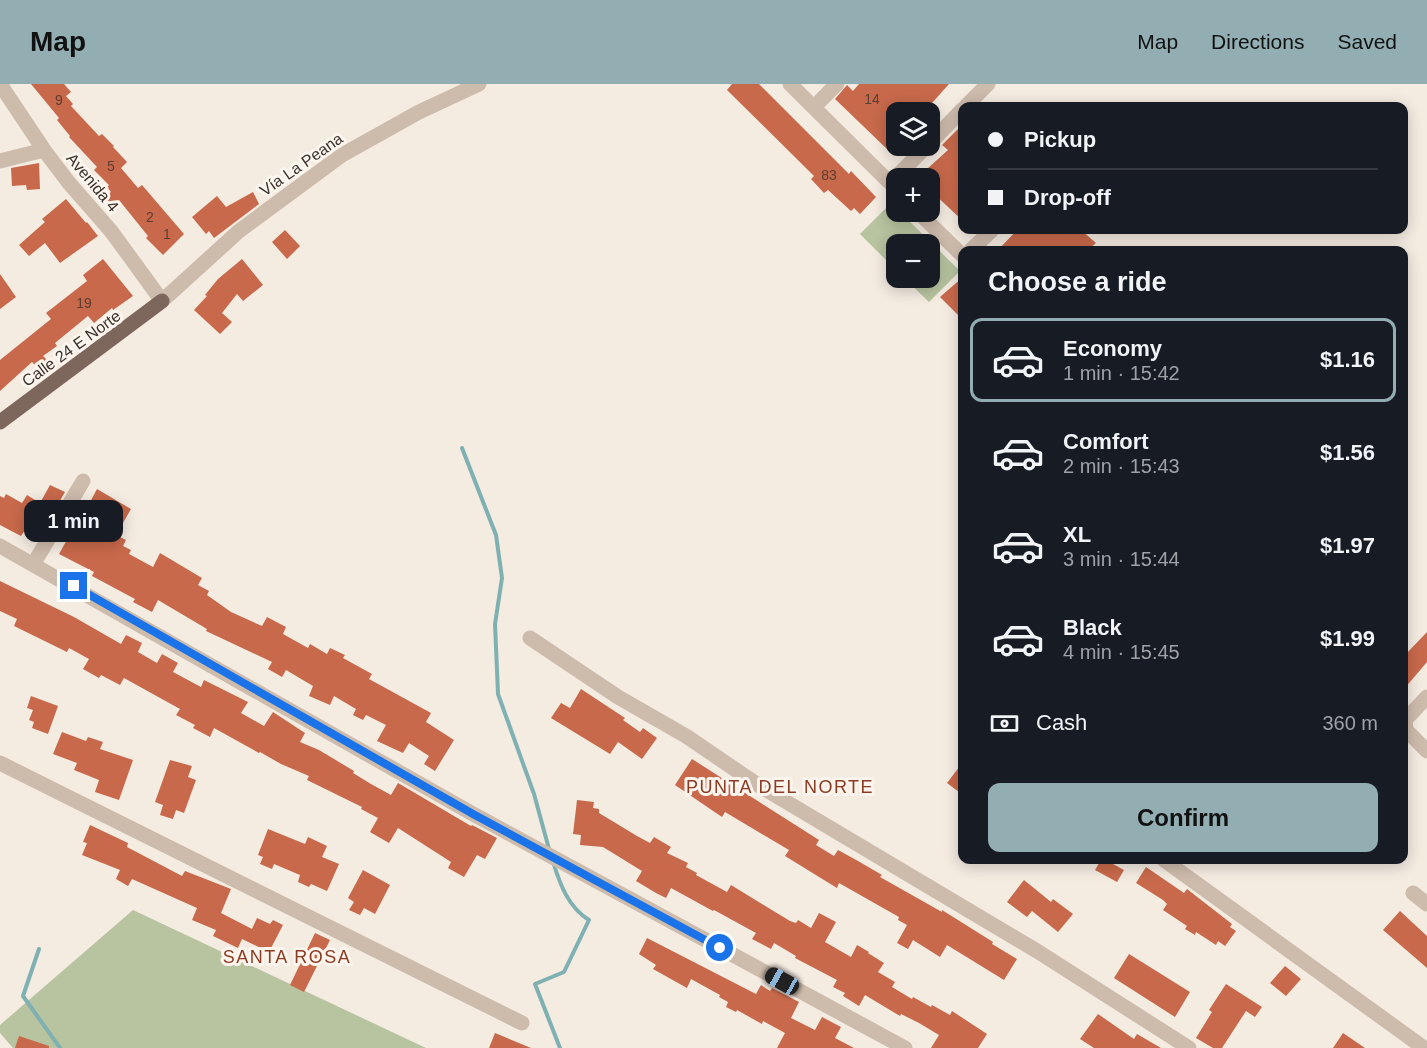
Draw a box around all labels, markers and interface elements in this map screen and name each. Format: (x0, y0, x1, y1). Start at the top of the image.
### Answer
text: Map (30, 26, 86, 57)
text: Map (1137, 30, 1178, 53)
text: Directions (1211, 30, 1304, 53)
text: Saved (1337, 30, 1397, 53)
house number: 14 (864, 91, 880, 107)
house number: 9 (55, 92, 63, 108)
map controls (886, 102, 940, 288)
button: layers (886, 102, 940, 156)
text: Pickup (1024, 127, 1096, 152)
street label: Vía La Peana (257, 130, 346, 199)
street label: Avenida 4 (63, 150, 122, 215)
house number: 5 (107, 158, 115, 174)
house number: 83 (821, 167, 837, 183)
button: + (886, 168, 940, 222)
text: Drop-off (1024, 185, 1111, 210)
house number: 2 (146, 209, 154, 225)
house number: 1 (163, 226, 171, 242)
button: − (886, 234, 940, 288)
text: Choose a ride (988, 267, 1167, 297)
house number: 19 (76, 295, 92, 311)
street label: Calle 24 E Norte (19, 307, 124, 390)
icon: car (991, 333, 1045, 387)
text: Economy (1063, 336, 1162, 361)
text: $1.16 (1320, 347, 1375, 372)
text: 1 min · 15:42 (1063, 362, 1180, 384)
icon: car (991, 426, 1045, 480)
text: Comfort (1063, 429, 1149, 454)
text: $1.56 (1320, 440, 1375, 465)
text: 2 min · 15:43 (1063, 455, 1180, 477)
callout: 1 min (25, 499, 124, 541)
text: 1 min (47, 510, 100, 532)
icon: car (991, 519, 1045, 573)
text: XL (1063, 522, 1091, 547)
text: $1.97 (1320, 533, 1375, 558)
text: 3 min · 15:44 (1063, 548, 1180, 570)
route end (60, 572, 87, 599)
icon: car (991, 612, 1045, 666)
text: Black (1063, 615, 1122, 640)
text: $1.99 (1320, 626, 1375, 651)
text: 4 min · 15:45 (1063, 641, 1180, 663)
icon: cash (988, 707, 1021, 740)
text: Cash (1036, 710, 1087, 735)
text: 360 m (1322, 712, 1378, 734)
district label: PUNTA DEL NORTE (686, 777, 874, 797)
button: Confirm (988, 783, 1378, 852)
route start (706, 934, 733, 961)
district label: SANTA ROSA (223, 947, 351, 967)
car (762, 964, 802, 998)

